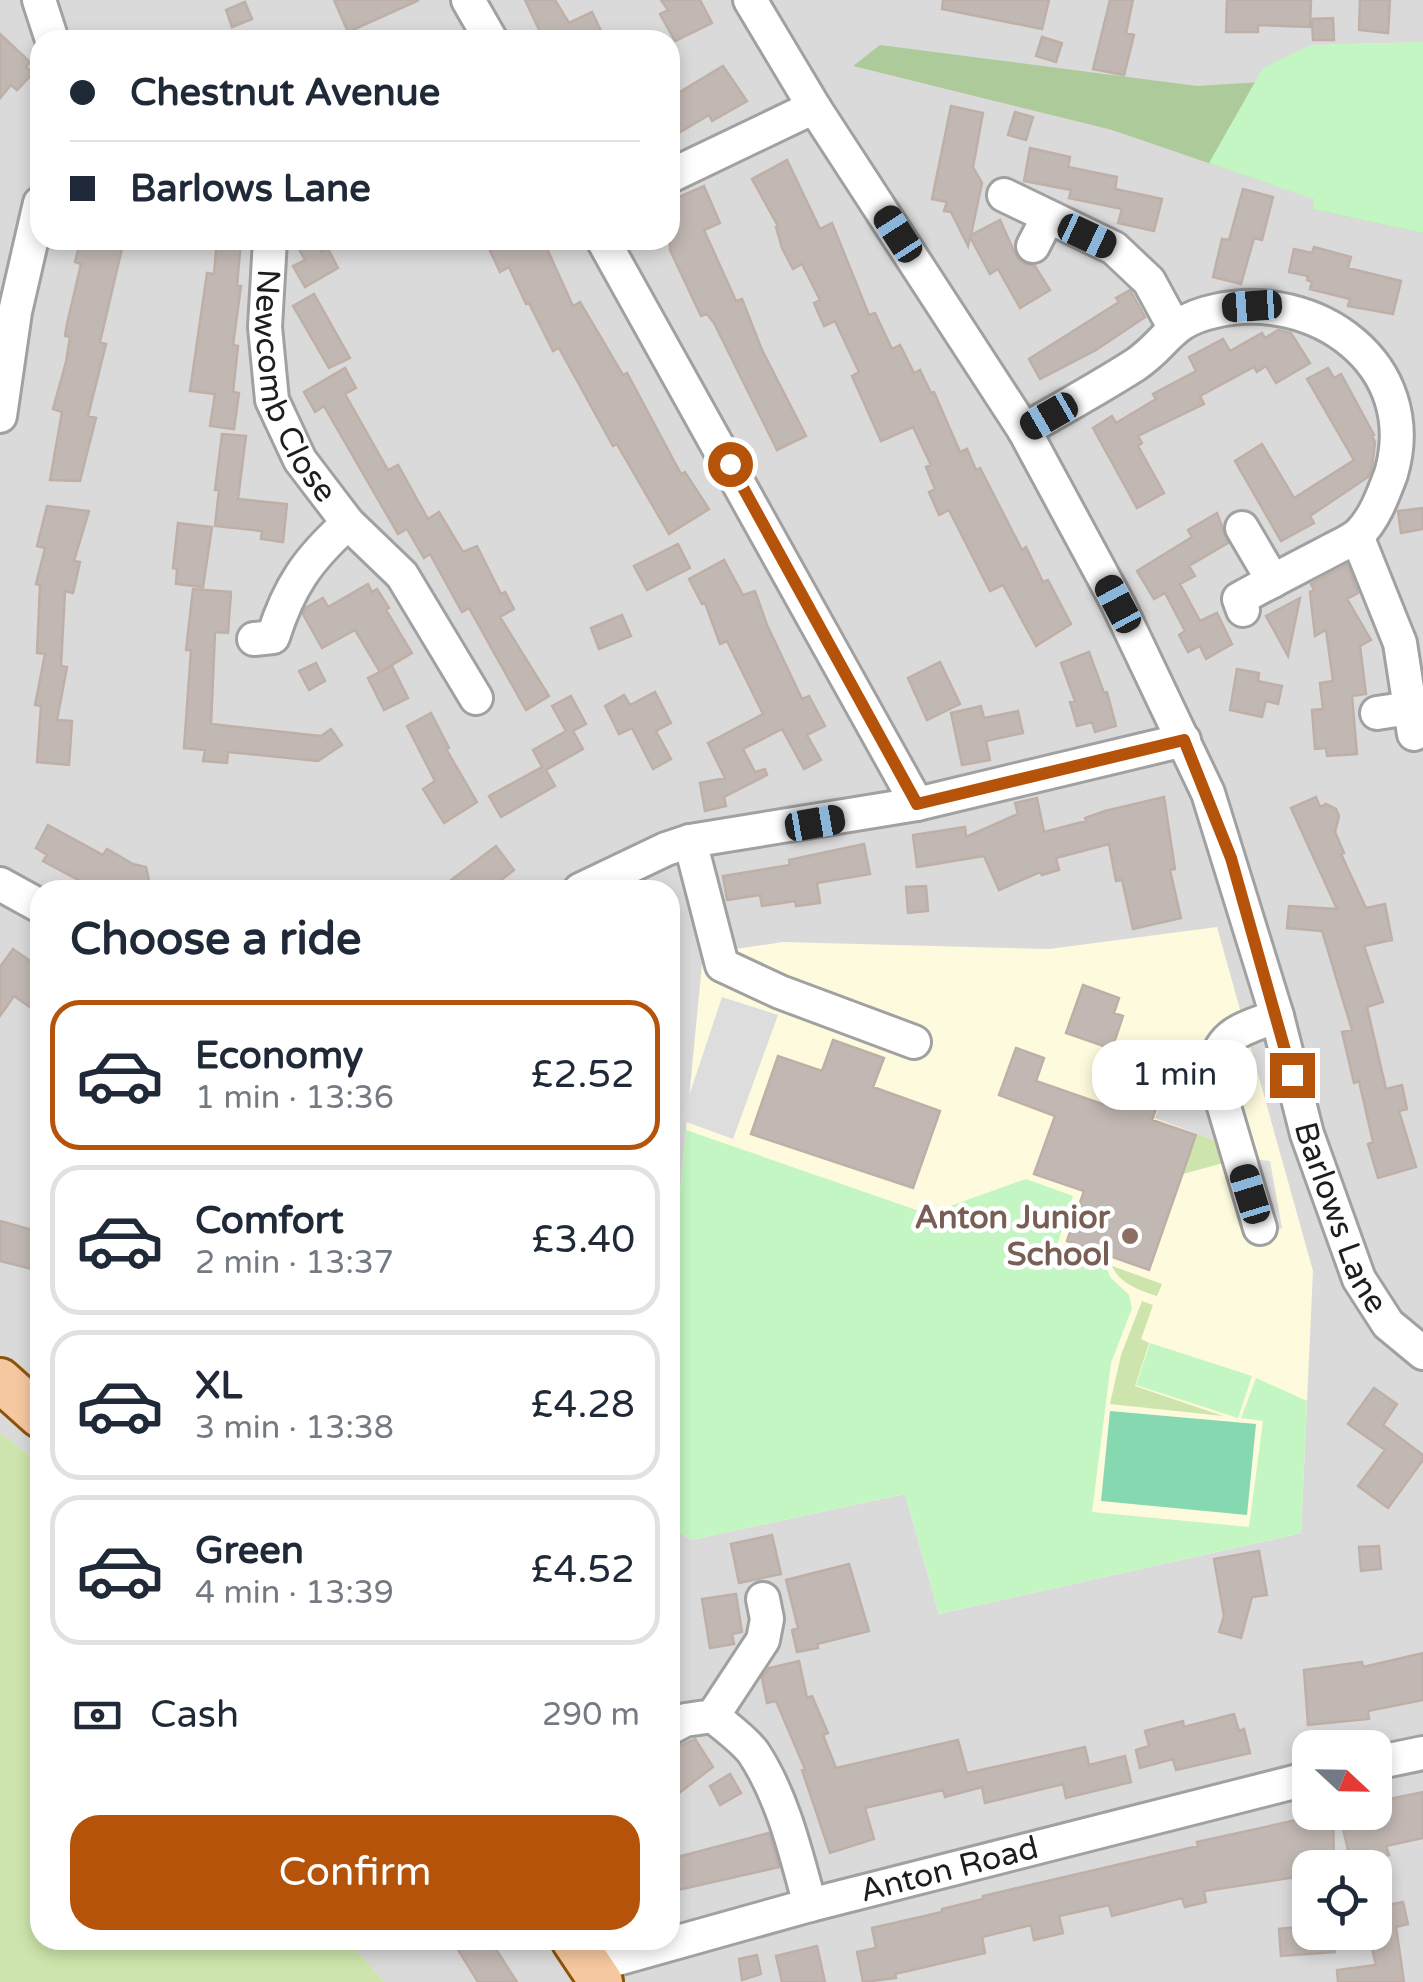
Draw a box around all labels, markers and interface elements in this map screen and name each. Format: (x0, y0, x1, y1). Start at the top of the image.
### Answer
text: Chestnut Avenue (130, 70, 440, 116)
text: Barlows Lane (130, 166, 371, 212)
car (869, 201, 927, 267)
car (1053, 210, 1121, 262)
street label: Newcomb Close (245, 268, 344, 510)
car (1221, 289, 1283, 323)
car (1016, 388, 1082, 444)
route start (708, 442, 753, 487)
car (1091, 570, 1145, 638)
car (783, 803, 847, 843)
text: Choose a ride (70, 913, 361, 967)
icon: car (75, 1030, 165, 1120)
text: Economy (195, 1033, 363, 1079)
callout: 1 min (1092, 1040, 1257, 1110)
text: £2.52 (531, 1052, 635, 1098)
route end (1270, 1053, 1315, 1098)
text: 1 min (1132, 1056, 1217, 1094)
text: 1 min · 13:36 (195, 1079, 394, 1117)
street label: Barlows Lane (1286, 1118, 1395, 1320)
car (1227, 1161, 1273, 1227)
icon: car (75, 1195, 165, 1285)
text: Comfort (195, 1198, 344, 1244)
place label: Anton Junior School (914, 1199, 1111, 1274)
text: £3.40 (531, 1217, 635, 1263)
marker: Anton Junior School (1119, 1225, 1141, 1247)
text: 2 min · 13:37 (195, 1244, 394, 1282)
icon: car (75, 1360, 165, 1450)
text: XL (195, 1363, 242, 1409)
text: £4.28 (531, 1382, 635, 1428)
text: 3 min · 13:38 (195, 1409, 394, 1447)
icon: car (75, 1525, 165, 1615)
text: Green (195, 1528, 304, 1574)
text: £4.52 (531, 1547, 635, 1593)
text: 4 min · 13:39 (195, 1574, 394, 1612)
icon: cash (70, 1688, 125, 1743)
text: Cash (150, 1692, 239, 1738)
text: 290 m (542, 1696, 640, 1734)
north arrow (1292, 1730, 1392, 1830)
map controls (1292, 1730, 1392, 1950)
button: Confirm (70, 1815, 640, 1930)
street label: Anton Road (856, 1829, 1042, 1911)
button: locate (1292, 1850, 1392, 1950)

